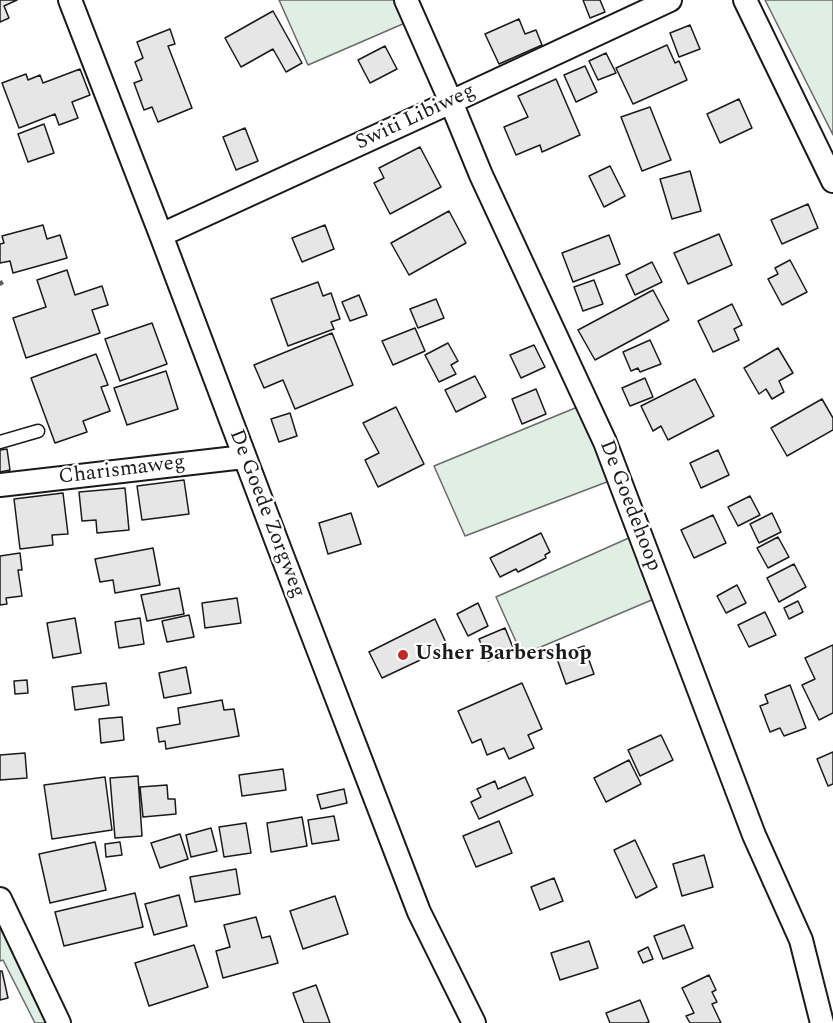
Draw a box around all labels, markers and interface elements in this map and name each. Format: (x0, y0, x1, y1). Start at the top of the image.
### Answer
street label: Switi Libiweg (352, 79, 480, 157)
street label: De Goede Zorgweg (222, 426, 310, 602)
street label: De Goedehoop (592, 437, 666, 575)
street label: Charismaweg (57, 451, 187, 491)
place label: Usher Barbershop (415, 642, 592, 668)
marker: Usher Barbershop (396, 648, 410, 662)

